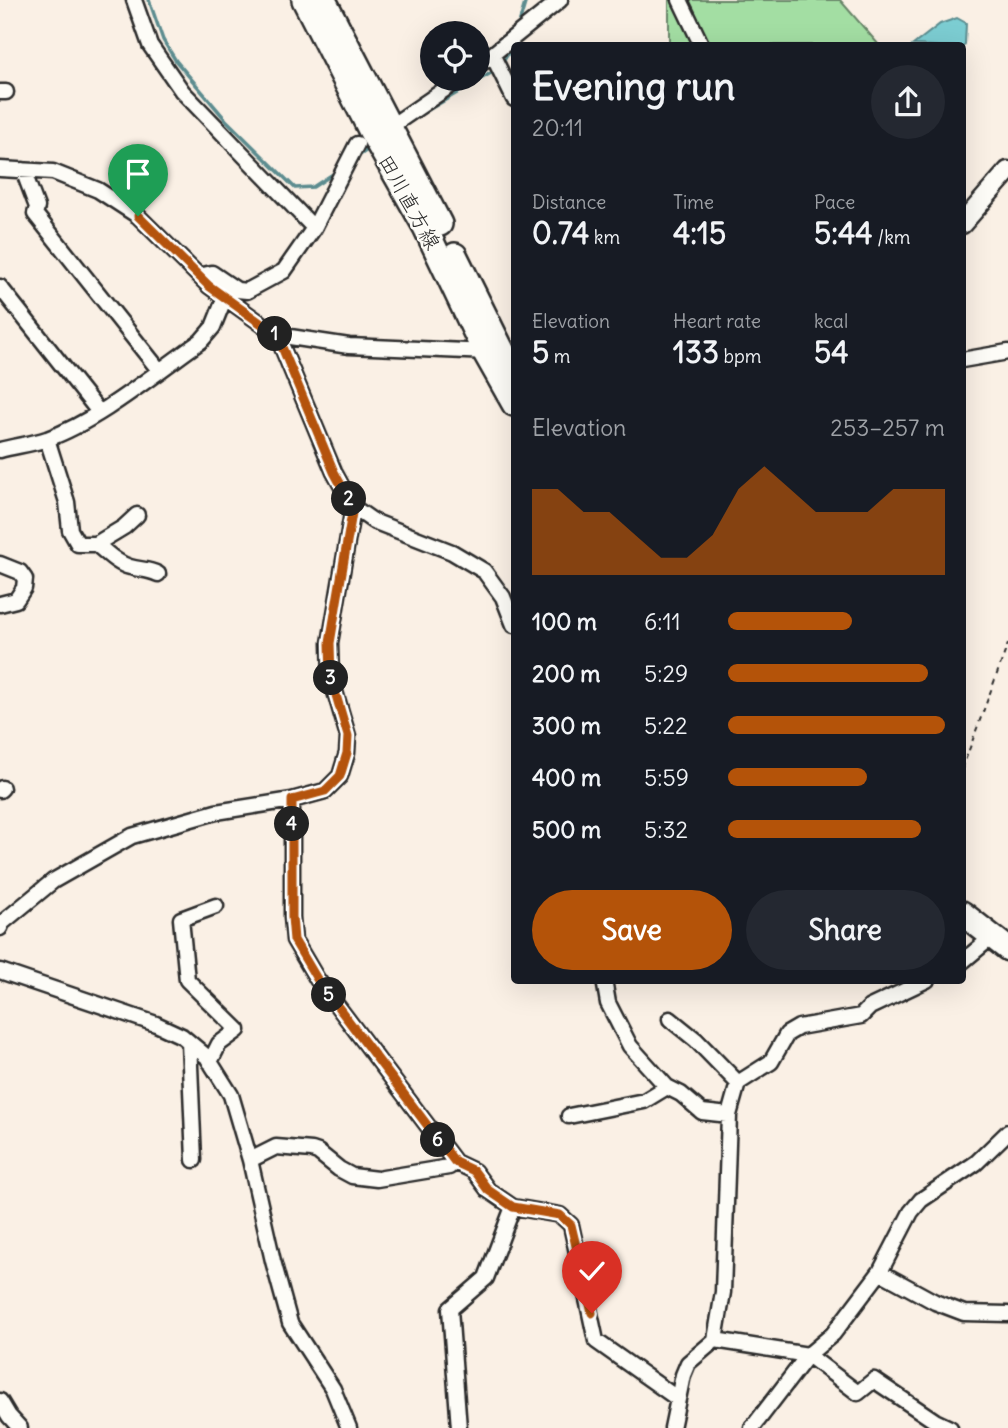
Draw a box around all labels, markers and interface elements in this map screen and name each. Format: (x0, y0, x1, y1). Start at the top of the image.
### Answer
map controls (420, 21, 490, 91)
button: locate (420, 21, 490, 91)
text: Evening run (532, 63, 735, 110)
button: share (871, 65, 945, 139)
text: 20:11 (532, 113, 583, 142)
pin (108, 144, 168, 216)
street label: 田川直方線 (372, 149, 447, 254)
icon: arrive (119, 155, 157, 193)
text: Distance (532, 190, 606, 214)
text: Time (673, 190, 714, 214)
text: Pace (814, 190, 855, 214)
text: 0.74 (532, 214, 589, 252)
text: 4:15 (673, 214, 726, 252)
text: 5:44 (814, 214, 873, 252)
text: km (589, 225, 620, 249)
text: /km (873, 225, 911, 249)
text: Elevation (532, 309, 610, 333)
text: Heart rate (673, 309, 761, 333)
text: kcal (814, 309, 848, 333)
pin: 1 (258, 316, 292, 352)
text: 1 (271, 321, 278, 345)
text: 5 (532, 333, 549, 371)
text: 133 (673, 333, 719, 371)
text: 54 (814, 333, 849, 371)
text: m (549, 344, 570, 368)
text: bpm (719, 344, 762, 368)
text: Elevation (532, 413, 626, 442)
text: 253–257 m (830, 413, 945, 442)
pin: 2 (332, 482, 366, 516)
text: 2 (343, 486, 354, 510)
text: 100 m (532, 607, 597, 636)
text: 6:11 (644, 607, 681, 636)
text: 200 m (532, 659, 601, 688)
text: 5:29 (644, 659, 688, 688)
pin: 3 (314, 660, 348, 696)
text: 3 (325, 665, 336, 689)
text: 300 m (532, 711, 601, 740)
text: 5:22 (644, 711, 688, 740)
text: 400 m (532, 763, 601, 792)
text: 5:59 (644, 763, 689, 792)
pin: 4 (274, 806, 310, 842)
text: 4 (286, 811, 297, 835)
text: 500 m (532, 815, 601, 844)
text: 5:32 (644, 815, 688, 844)
button: Save (532, 890, 732, 970)
button: Share (746, 890, 945, 970)
pin: 5 (312, 978, 346, 1012)
text: 5 (323, 982, 334, 1006)
pin: 6 (420, 1122, 456, 1158)
text: 6 (432, 1127, 443, 1151)
pin (562, 1241, 622, 1313)
icon: check (573, 1252, 611, 1290)

